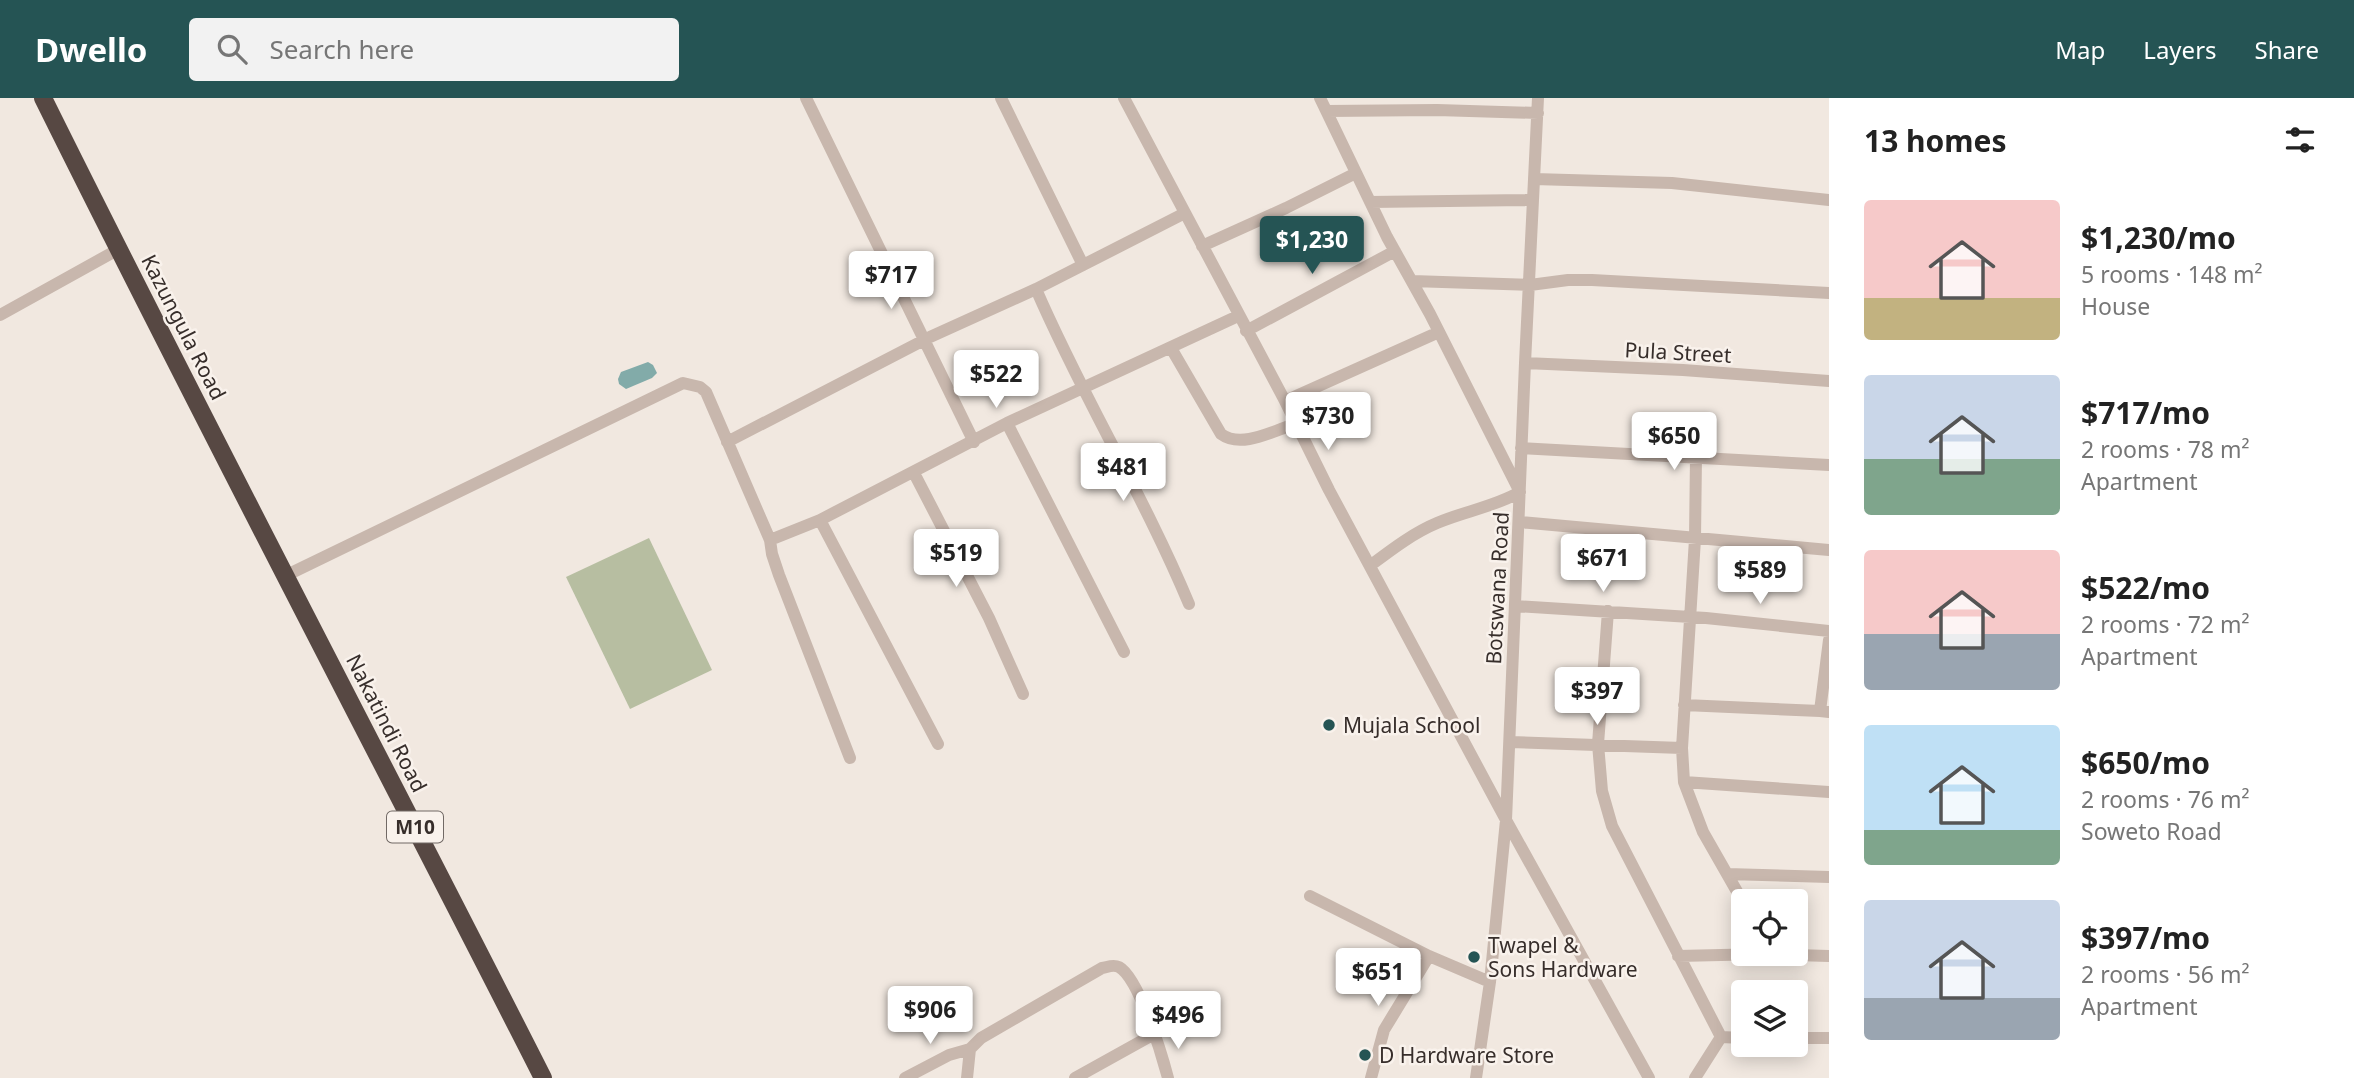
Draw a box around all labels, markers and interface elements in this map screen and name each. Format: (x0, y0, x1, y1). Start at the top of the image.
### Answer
search box (189, 18, 679, 81)
text: Dwello (35, 27, 147, 72)
icon: search (213, 30, 251, 68)
text: Search here (269, 31, 414, 67)
text: Map (2055, 33, 2105, 66)
text: Layers (2143, 33, 2217, 66)
text: Share (2255, 33, 2319, 66)
text: 13 homes (1864, 120, 2007, 161)
icon: filters (2281, 121, 2319, 159)
pin: $1,230 (1255, 216, 1369, 276)
text: $1,230/mo (2081, 217, 2236, 258)
text: $1,230 (1276, 223, 1348, 255)
icon: home (1920, 228, 2004, 312)
street label: Kazungula Road (135, 250, 233, 404)
pin: $717 (850, 252, 932, 311)
text: $717 (865, 258, 917, 290)
text: 5 rooms · 148 m² (2081, 258, 2263, 290)
text: House (2081, 290, 2150, 322)
street label: Pula Street (1624, 335, 1733, 369)
pin: $522 (955, 350, 1037, 410)
text: $522 (970, 357, 1022, 389)
pin: $730 (1287, 392, 1369, 452)
text: $717/mo (2081, 392, 2210, 433)
text: $730 (1302, 399, 1354, 431)
icon: home (1920, 403, 2004, 487)
pin: $650 (1633, 412, 1715, 472)
text: $650 (1648, 419, 1700, 451)
text: 2 rooms · 78 m² (2081, 433, 2250, 465)
pin: $481 (1082, 444, 1164, 503)
text: $481 (1097, 450, 1149, 482)
text: Apartment (2081, 465, 2198, 497)
street label: Botswana Road (1479, 511, 1515, 665)
pin: $519 (915, 530, 997, 589)
pin: $671 (1562, 534, 1644, 594)
text: $519 (930, 536, 982, 568)
text: $671 (1577, 541, 1629, 573)
pin: $589 (1719, 546, 1801, 606)
text: $589 (1734, 553, 1786, 585)
text: $522/mo (2081, 567, 2210, 608)
icon: home (1920, 578, 2004, 662)
text: 2 rooms · 72 m² (2081, 608, 2250, 640)
text: Apartment (2081, 640, 2198, 672)
street label: Nakatindi Road (340, 649, 434, 797)
pin: $397 (1556, 668, 1638, 727)
text: $397 (1571, 674, 1623, 706)
place label: Mujala School (1343, 711, 1480, 739)
marker: Mujala School (1321, 717, 1337, 733)
text: $650/mo (2081, 742, 2210, 783)
icon: home (1920, 753, 2004, 837)
text: 2 rooms · 76 m² (2081, 783, 2250, 815)
road number: M10 (387, 812, 443, 842)
text: Soweto Road (2081, 815, 2222, 847)
map controls (1731, 889, 1808, 1057)
button: locate (1731, 889, 1808, 966)
text: $397/mo (2081, 917, 2210, 958)
icon: home (1920, 928, 2004, 1012)
place label: Twapel & Sons Hardware (1488, 931, 1638, 983)
pin: $651 (1337, 948, 1419, 1008)
marker: Twapel & Sons Hardware (1466, 949, 1482, 965)
text: $651 (1352, 955, 1404, 987)
text: 2 rooms · 56 m² (2081, 958, 2250, 990)
button: layers (1731, 980, 1808, 1057)
pin: $906 (889, 986, 971, 1046)
text: Apartment (2081, 990, 2198, 1022)
pin: $496 (1137, 992, 1219, 1051)
text: $906 (904, 993, 956, 1025)
text: $496 (1152, 998, 1204, 1030)
place label: D Hardware Store (1379, 1041, 1554, 1069)
marker: D Hardware Store (1357, 1047, 1373, 1063)

